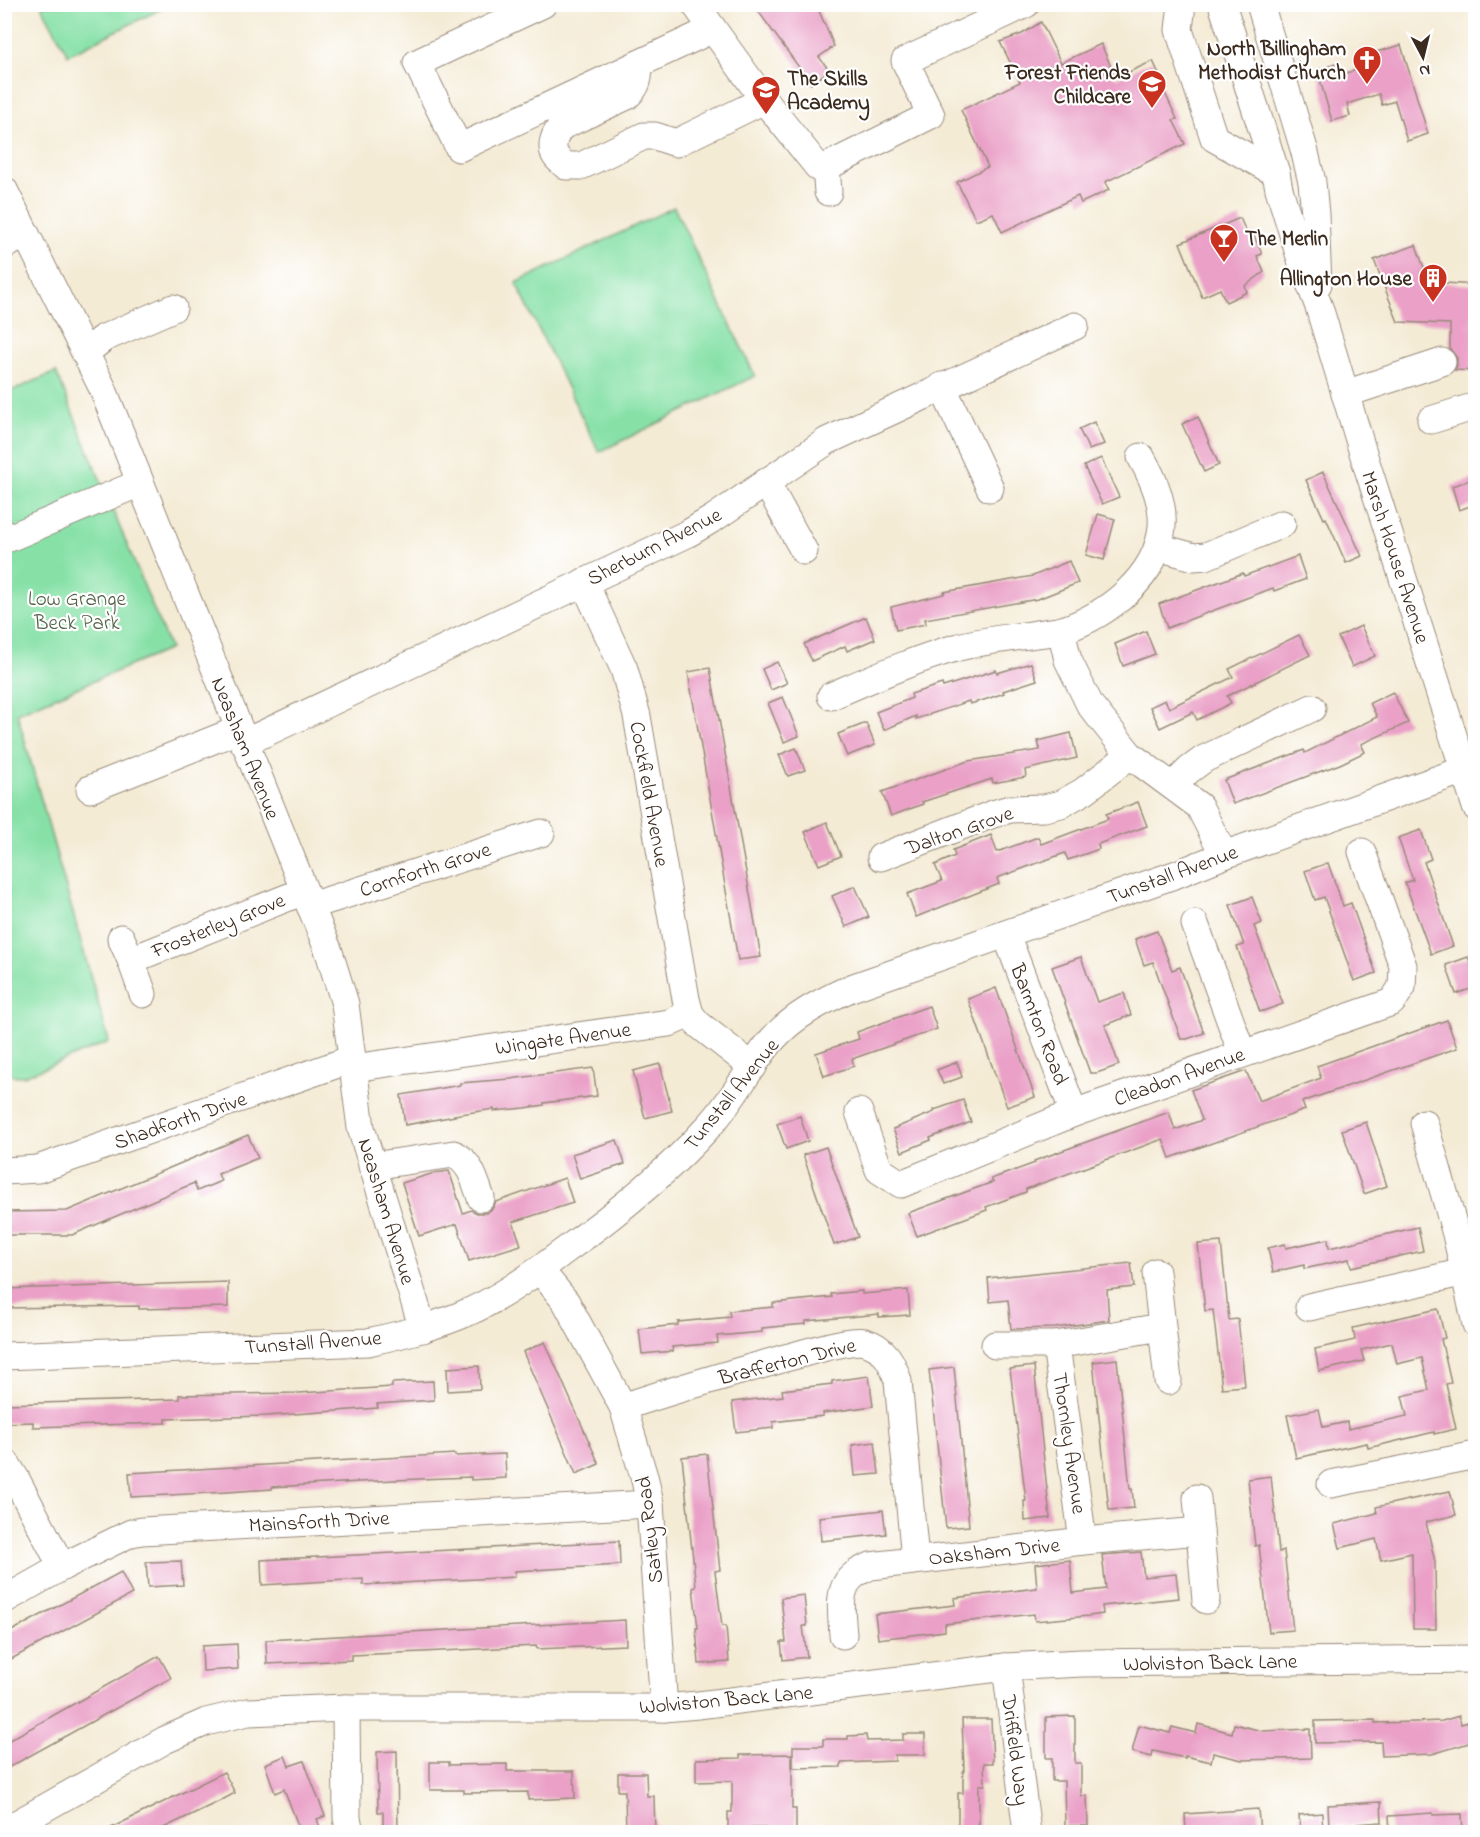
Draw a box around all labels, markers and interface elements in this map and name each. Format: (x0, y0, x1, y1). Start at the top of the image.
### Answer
north arrow (1393, 27, 1453, 87)
place label: North Billingham Methodist Church (1198, 35, 1346, 89)
church icon: North Billingham Methodist Church (1351, 44, 1383, 86)
text: N (1418, 57, 1431, 82)
place label: Forest Friends Childcare (1004, 59, 1132, 113)
place label: The Skills Academy (787, 65, 870, 121)
school or university icon: Forest Friends Childcare (1136, 68, 1168, 110)
school or university icon: The Skills Academy (750, 74, 782, 116)
bar icon: The Merlin (1208, 222, 1240, 264)
place label: The Merlin (1245, 225, 1328, 255)
building icon: Allington House (1417, 262, 1449, 304)
place label: Allington House (1280, 265, 1413, 297)
street label: Marsh House Avenue (1352, 468, 1436, 648)
street label: Sherburn Avenue (582, 501, 728, 595)
park label: Low Grange Beck Park (28, 585, 127, 639)
street label: Neasham Avenue (202, 673, 287, 825)
street label: Cockfield Avenue (620, 719, 676, 870)
street label: Dalton Grove (901, 799, 1018, 865)
street label: Cornforth Grove (356, 835, 496, 906)
street label: Tunstall Avenue (1103, 838, 1243, 913)
street label: Frosterley Grove (147, 886, 291, 970)
street label: Barmton Road (1001, 959, 1075, 1090)
street label: Wingate Avenue (493, 1016, 634, 1066)
street label: Tunstall Avenue (678, 1032, 788, 1158)
street label: Cleadon Avenue (1110, 1040, 1250, 1115)
street label: Shadforth Drive (110, 1085, 252, 1159)
street label: Neasham Avenue (349, 1135, 422, 1289)
street label: Tunstall Avenue (244, 1324, 383, 1364)
street label: Brafferton Drive (715, 1331, 860, 1395)
street label: Thornley Avenue (1041, 1371, 1093, 1517)
street label: Satley Road (630, 1474, 674, 1585)
street label: Mainsforth Drive (248, 1504, 391, 1542)
street label: Oaksham Drive (927, 1531, 1062, 1575)
street label: Wolviston Back Lane (1123, 1647, 1298, 1681)
street label: Wolviston Back Lane (638, 1678, 815, 1724)
street label: Driffield Way (990, 1692, 1036, 1807)

